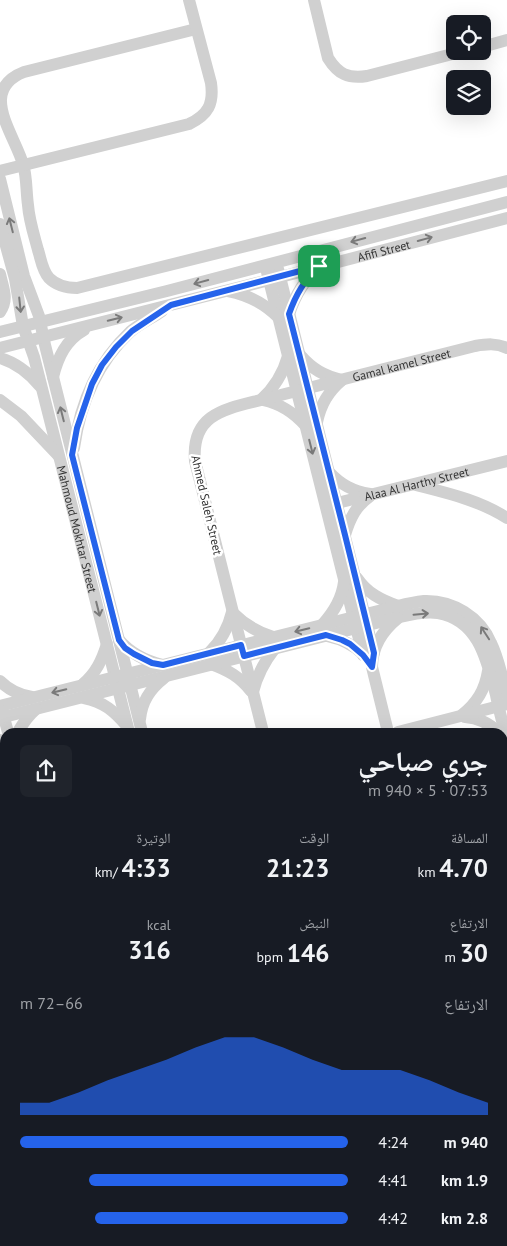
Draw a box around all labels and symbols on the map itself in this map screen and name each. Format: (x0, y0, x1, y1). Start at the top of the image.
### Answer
one-way arrow (6, 217, 15, 233)
one-way arrow (416, 234, 432, 243)
one-way arrow (351, 236, 367, 246)
street label: Afifi Street (356, 236, 412, 264)
pin (298, 245, 340, 287)
one-way arrow (193, 277, 209, 287)
one-way arrow (15, 297, 25, 313)
one-way arrow (107, 314, 123, 323)
street label: Gamal kamel Street (351, 345, 452, 384)
one-way arrow (57, 406, 66, 422)
one-way arrow (307, 439, 317, 455)
street label: Ahmed Saleh Street (188, 454, 226, 556)
street label: Alaa Al Harthy Street (362, 463, 470, 504)
street label: Mahmoud Mokhtar Street (54, 464, 101, 594)
one-way arrow (94, 601, 103, 617)
one-way arrow (413, 609, 429, 618)
one-way arrow (294, 626, 310, 635)
one-way arrow (480, 626, 490, 640)
one-way arrow (52, 687, 68, 696)

